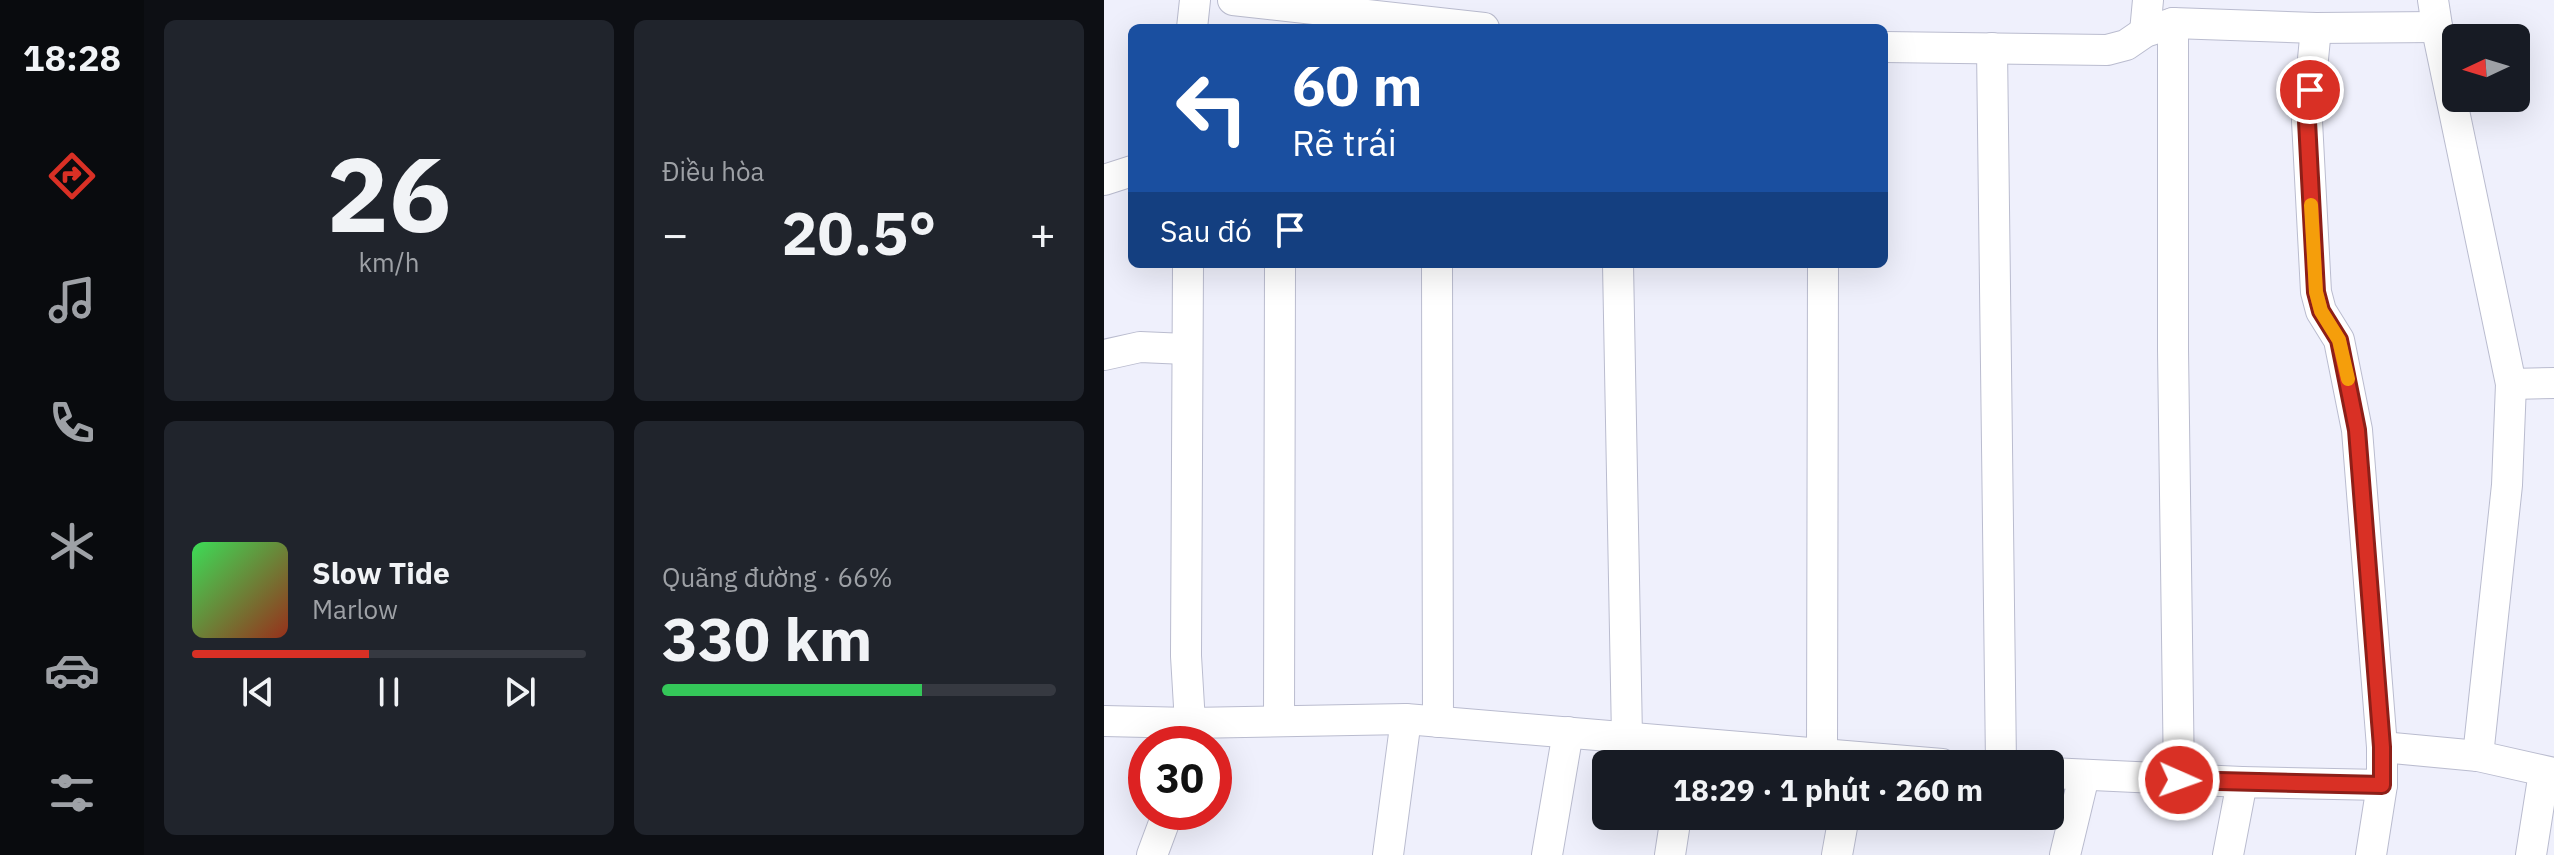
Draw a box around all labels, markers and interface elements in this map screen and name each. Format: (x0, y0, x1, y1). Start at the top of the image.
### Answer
north arrow (2442, 24, 2530, 112)
map controls (2442, 24, 2530, 112)
text: 18:28 (23, 34, 121, 81)
text: 60 m (1292, 49, 1422, 121)
icon: left (1160, 56, 1264, 160)
pin (2276, 56, 2344, 124)
icon: arrive (2288, 68, 2332, 112)
text: Rẽ trái (1292, 119, 1397, 166)
text: 26 (327, 125, 451, 261)
icon: directions (44, 148, 100, 204)
text: Điều hòa (662, 154, 764, 188)
text: 20.5° (782, 193, 936, 272)
text: − (662, 205, 688, 262)
text: + (1030, 205, 1056, 262)
icon: arrive (1268, 208, 1312, 252)
text: Sau đó (1160, 211, 1252, 250)
text: km/h (358, 245, 420, 279)
icon: music (44, 272, 100, 328)
icon: phone (44, 395, 100, 451)
icon: climate (44, 518, 100, 574)
text: Slow Tide (312, 553, 450, 592)
text: Quãng đường · 66% (662, 560, 893, 594)
text: Marlow (312, 592, 398, 626)
text: 330 km (662, 599, 872, 678)
icon: car (44, 642, 100, 698)
icon: previous (236, 670, 280, 714)
icon: pause (367, 670, 411, 714)
icon: next (498, 670, 542, 714)
speed limit sign: 30 (1128, 726, 1232, 830)
position arrow (2137, 738, 2221, 822)
icon: filters (44, 765, 100, 821)
text: 18:29 · 1 phút · 260 m (1673, 770, 1983, 809)

